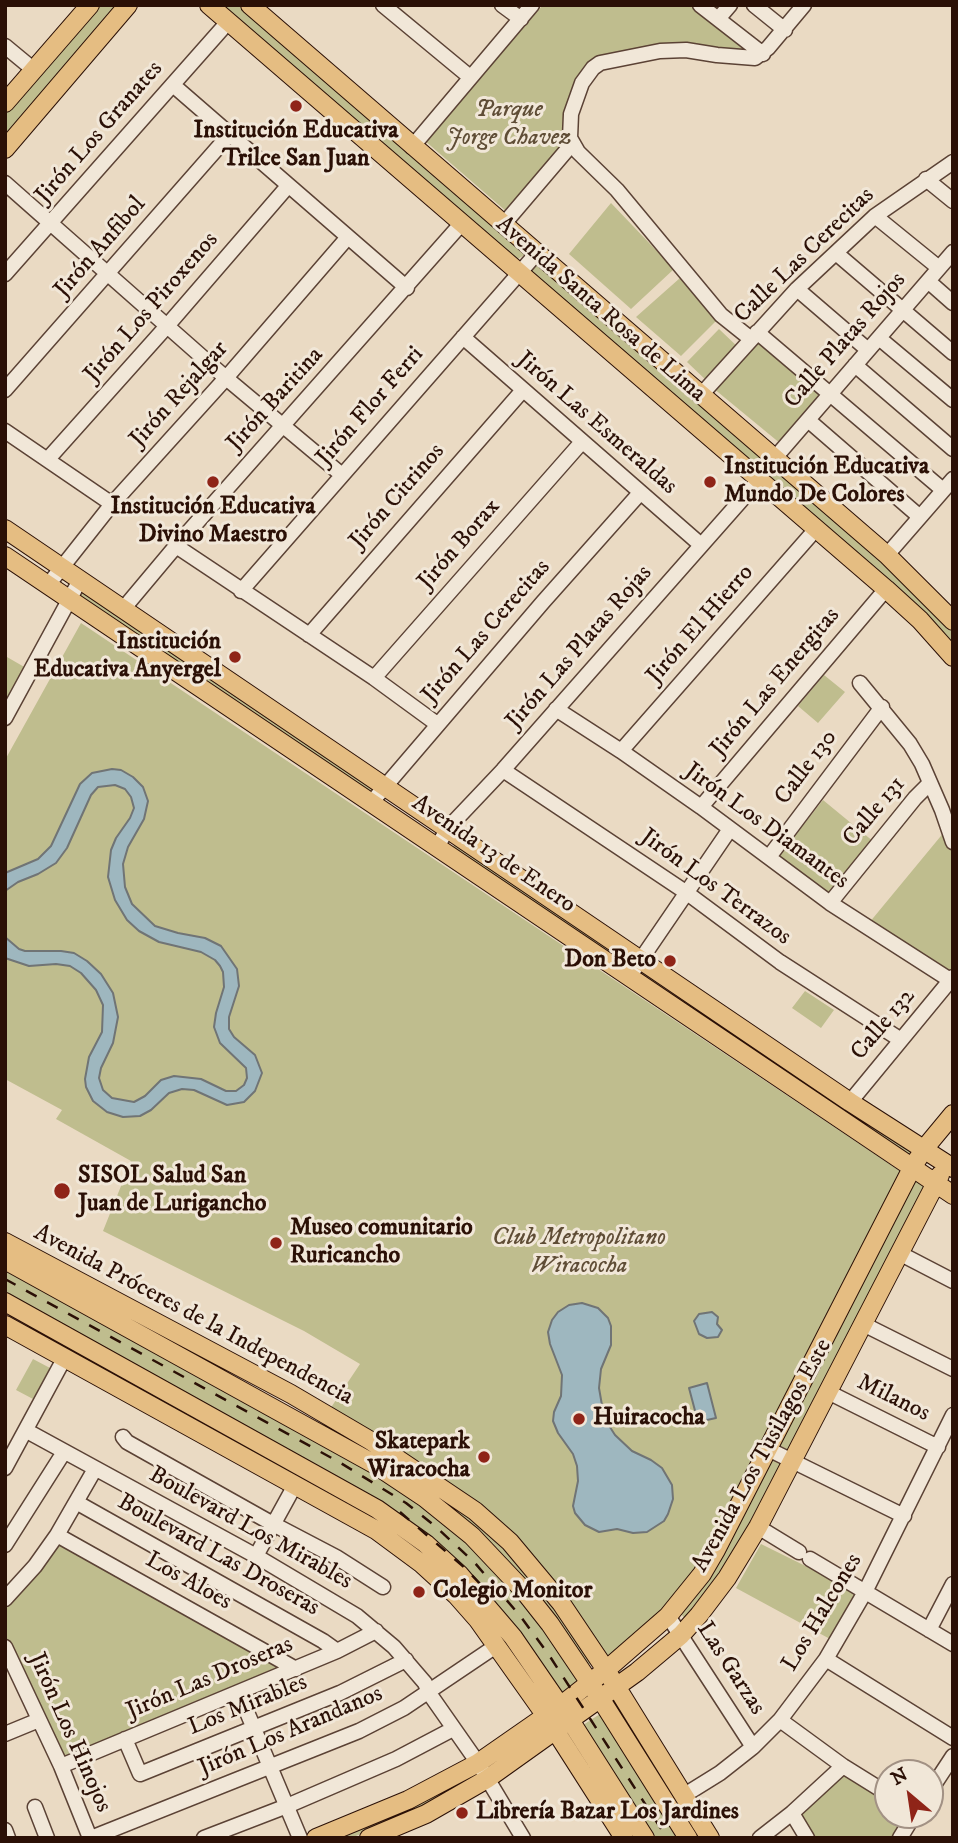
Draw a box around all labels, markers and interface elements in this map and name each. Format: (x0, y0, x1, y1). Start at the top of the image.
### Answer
street label: Jirón Los Granates (30, 56, 170, 210)
park label: Parque Jorge Chavez (446, 97, 572, 153)
marker: Institución Educativa Trilce San Juan (288, 98, 304, 114)
place label: Institución Educativa Trilce San Juan (193, 118, 399, 174)
street label: Calle Las Cerecitas (729, 182, 881, 330)
street label: Jirón Anfibol (49, 191, 153, 305)
street label: Avenida Santa Rosa de Lima (489, 211, 711, 409)
street label: Jirón Los Piroxenos (79, 227, 225, 389)
street label: Calle Platas Rojos (779, 267, 913, 415)
street label: Jirón Rejalgar (125, 336, 235, 454)
street label: Jirón Flor Ferri (311, 341, 431, 473)
street label: Jirón Baritina (222, 342, 330, 458)
street label: Jirón Las Esmeraldas (510, 346, 682, 502)
street label: Jirón Citrinos (344, 438, 452, 556)
place label: Institución Educativa Mundo De Colores (724, 454, 929, 510)
marker: Institución Educativa Divino Maestro (205, 474, 221, 490)
marker: Institución Educativa Mundo De Colores (702, 474, 718, 490)
place label: Institución Educativa Divino Maestro (110, 494, 316, 550)
street label: Jirón Borax (413, 494, 507, 596)
street label: Jirón Las Cerecitas (417, 554, 557, 710)
street label: Jirón El Hierro (641, 559, 761, 691)
street label: Jirón Las Platas Rojas (501, 560, 659, 736)
street label: Jirón Las Energitas (705, 602, 847, 764)
place label: Institución Educativa Anyergel (33, 629, 221, 685)
marker: Institución Educativa Anyergel (227, 649, 243, 665)
street label: Calle 130 (770, 725, 844, 811)
street label: Jirón Los Diamantes (678, 758, 854, 896)
street label: Calle 131 (838, 771, 912, 853)
street label: Avenida 13 de Enero (406, 790, 580, 920)
street label: Jirón Los Terrazos (634, 824, 796, 952)
place label: Don Beto (564, 947, 656, 975)
marker: Don Beto (662, 953, 678, 969)
street label: Calle 132 (846, 983, 922, 1067)
place label: SISOL Salud San Juan de Lurigancho (78, 1163, 266, 1219)
marker: SISOL Salud San Juan de Lurigancho (52, 1181, 72, 1201)
place label: Museo comunitario Ruricancho (290, 1215, 473, 1271)
street label: Avenida Próceres de la Independencia (28, 1219, 358, 1413)
park label: Club Metropolitano Wiracocha (492, 1225, 666, 1281)
marker: Museo comunitario Ruricancho (268, 1235, 284, 1251)
street label: Avenida Los Tusilagos Este (687, 1334, 839, 1578)
street label: Milanos (852, 1369, 934, 1429)
place label: Huiracocha (593, 1405, 705, 1433)
marker: Huiracocha (571, 1411, 587, 1427)
place label: Skatepark Wiracocha (368, 1429, 470, 1485)
marker: Skatepark Wiracocha (476, 1449, 492, 1465)
street label: Boulevard Los Mirables (143, 1461, 357, 1597)
street label: Boulevard Las Droseras (112, 1489, 324, 1623)
street label: Los Aloes (140, 1547, 236, 1617)
street label: Los Halcones (777, 1549, 869, 1677)
place label: Colegio Monitor (433, 1578, 592, 1606)
marker: Colegio Monitor (411, 1584, 427, 1600)
street label: Las Garzas (689, 1617, 771, 1721)
street label: Jirón Las Droseras (123, 1631, 297, 1727)
street label: Jirón Los Hinojos (21, 1649, 117, 1817)
street label: Los Mirables (184, 1669, 312, 1743)
street label: Jirón Los Arandanos (195, 1680, 387, 1784)
north arrow (874, 1759, 944, 1829)
text: N (887, 1763, 912, 1791)
place label: Librería Bazar Los Jardines (476, 1799, 739, 1827)
marker: Librería Bazar Los Jardines (454, 1805, 470, 1821)

